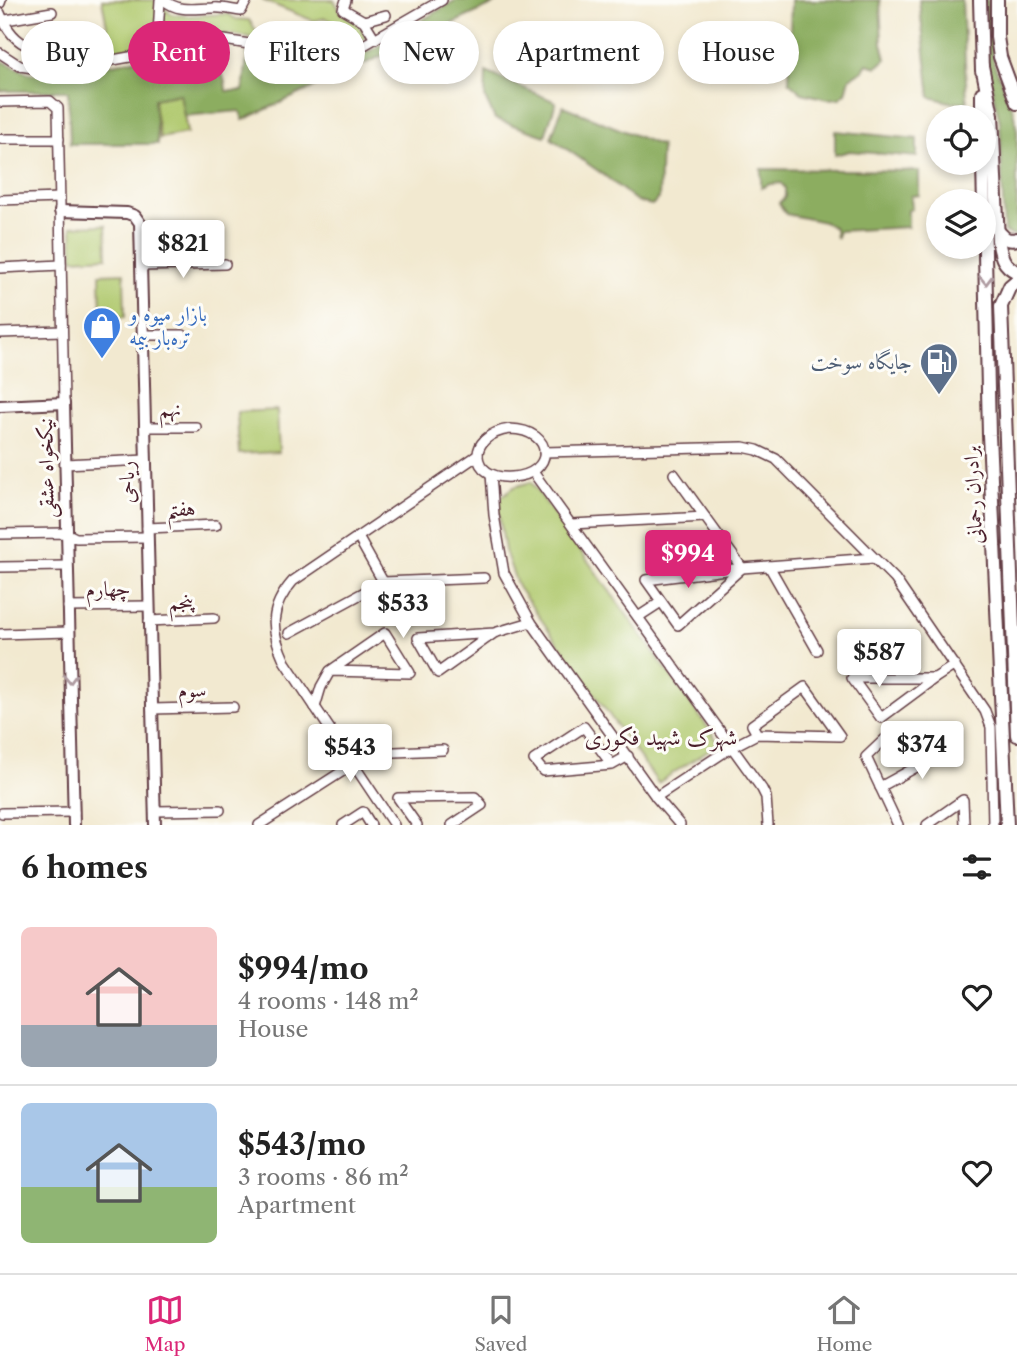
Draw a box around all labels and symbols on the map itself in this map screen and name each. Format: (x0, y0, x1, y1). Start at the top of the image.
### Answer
pin: $821 (142, 220, 224, 280)
one-way arrow (978, 275, 994, 286)
place label: بازار میوه و تره‌بار بیمه (127, 301, 207, 351)
shop icon: بازار میوه و تره‌بار بیمه (81, 305, 123, 360)
fuel station icon: جایگاه سوخت (918, 341, 960, 396)
place label: جایگاه سوخت (811, 349, 912, 375)
street label: نهم (159, 396, 181, 429)
street label: نیکخواه عشقی (32, 418, 62, 518)
street label: برادران رحمانی (957, 445, 988, 545)
street label: ریاحی (114, 460, 140, 504)
street label: هفتم (166, 495, 196, 530)
pin: $994 (647, 530, 729, 590)
street label: چهارم (85, 576, 131, 607)
pin: $533 (362, 580, 444, 640)
street label: پنجم (168, 589, 196, 622)
pin: $587 (838, 630, 920, 689)
one-way arrow (63, 674, 78, 685)
street label: سوم (177, 677, 207, 708)
pin: $374 (881, 722, 963, 781)
district label: شهرک شهید فکوری (585, 723, 737, 752)
pin: $543 (309, 724, 391, 784)

